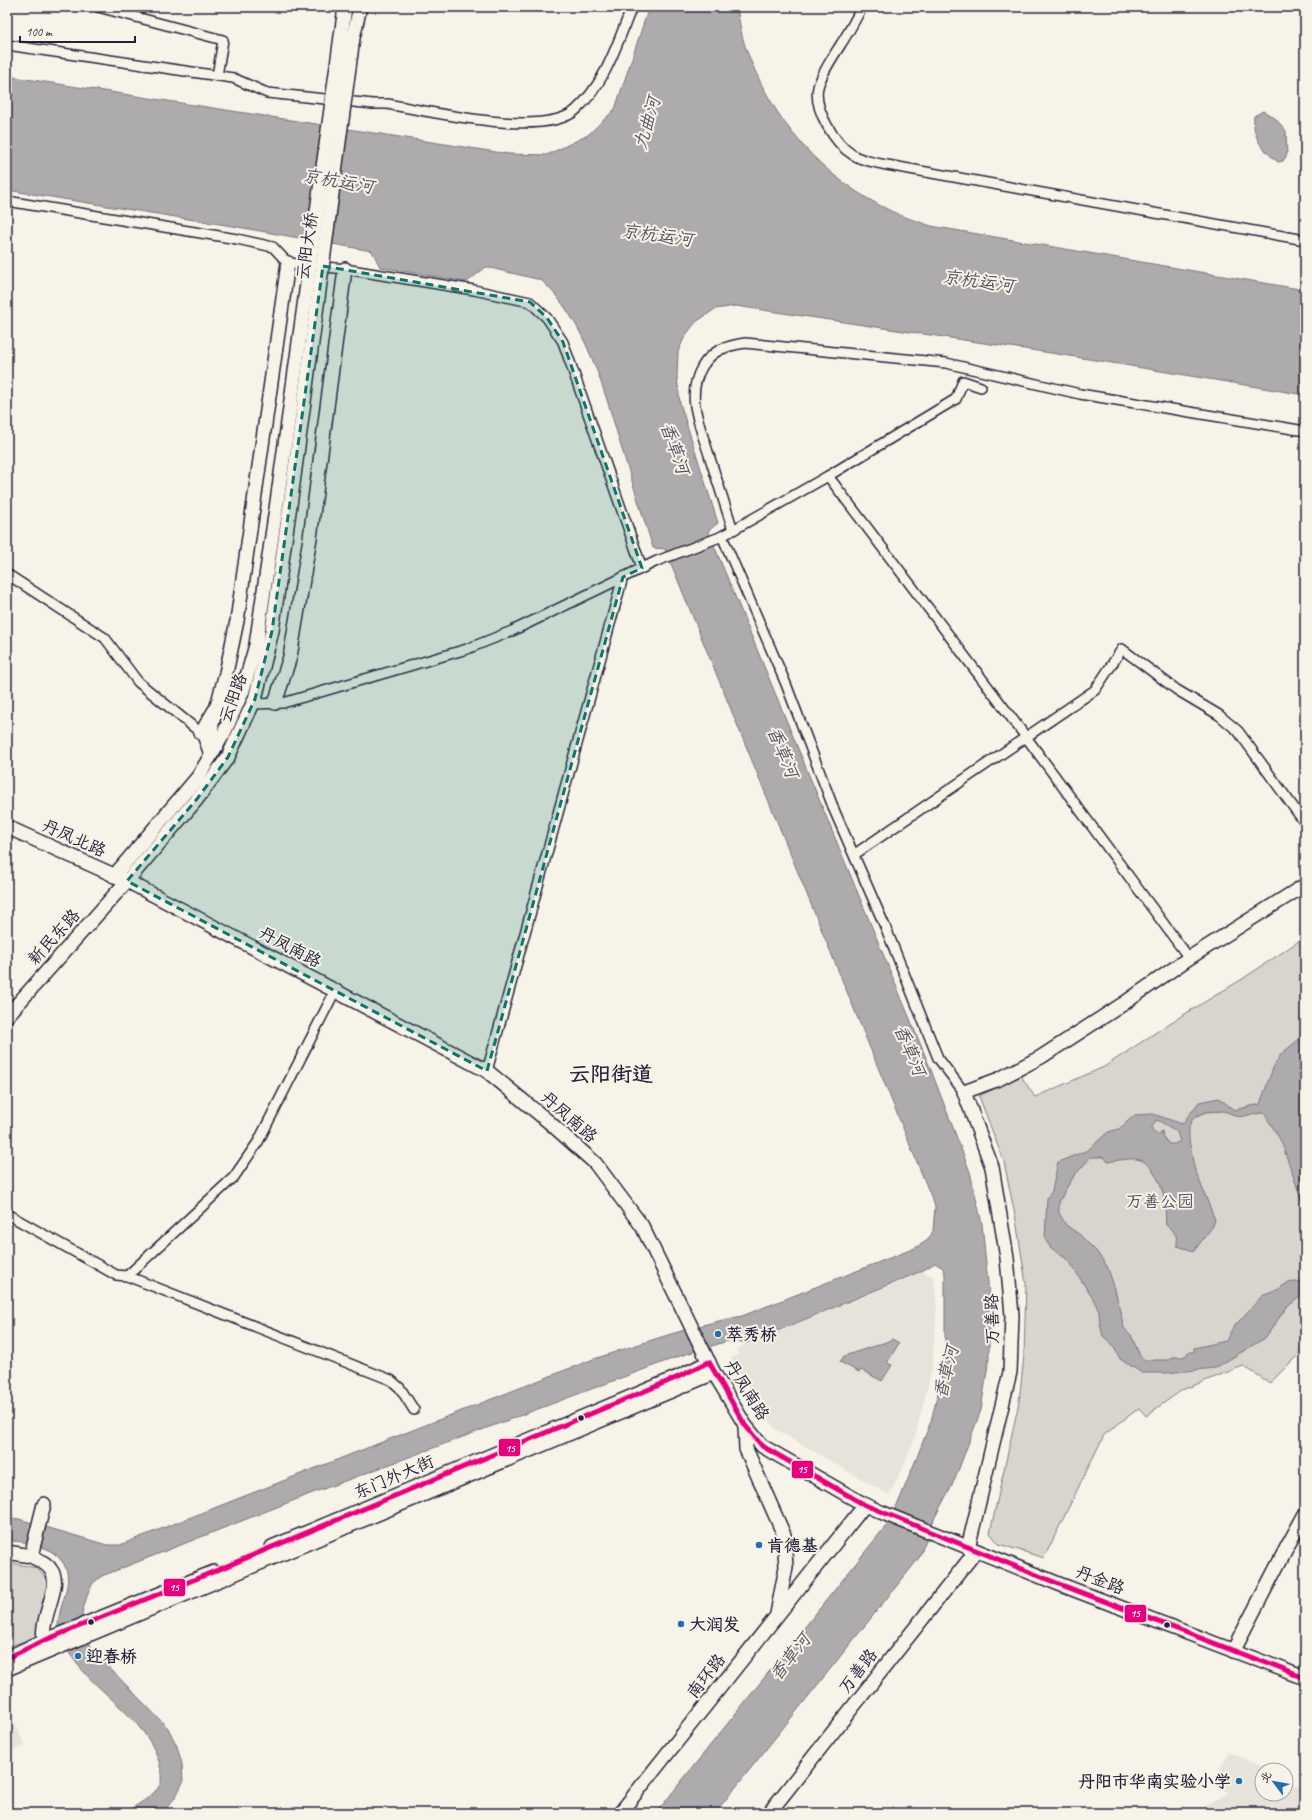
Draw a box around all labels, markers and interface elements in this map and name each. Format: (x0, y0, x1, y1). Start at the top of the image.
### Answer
scale bar (20, 18, 135, 44)
text: 100 m (26, 24, 53, 40)
water label: 九曲河 (629, 91, 666, 152)
water label: 京杭运河 (301, 164, 378, 199)
street label: 云阳大桥 (292, 211, 322, 281)
water label: 京杭运河 (620, 219, 697, 251)
water label: 京杭运河 (941, 265, 1018, 297)
water label: 香草河 (656, 419, 695, 480)
street label: 云阳路 (214, 670, 252, 726)
water label: 香草河 (763, 723, 804, 784)
street label: 丹凤北路 (39, 815, 109, 861)
street label: 新民东路 (23, 905, 85, 969)
street label: 丹凤南路 (255, 922, 325, 972)
water label: 香草河 (889, 1021, 932, 1082)
district label: 云阳街道 (569, 1061, 653, 1087)
street label: 丹凤南路 (536, 1087, 602, 1147)
park label: 万善公园 (1126, 1191, 1194, 1212)
street label: 万善路 (981, 1293, 1003, 1345)
place label: 萃秀桥 (726, 1324, 777, 1345)
marker: 萃秀桥 (713, 1329, 723, 1339)
water label: 香草河 (929, 1340, 964, 1401)
street label: 丹凤南路 (720, 1356, 774, 1424)
unlabelled marker (576, 1413, 586, 1423)
line badge: 15 (498, 1438, 521, 1457)
text: 15 (505, 1441, 516, 1455)
street label: 东门外大街 (351, 1451, 437, 1503)
line badge: 15 (791, 1460, 814, 1479)
text: 15 (797, 1462, 808, 1476)
place label: 肯德基 (767, 1535, 818, 1556)
marker: 肯德基 (754, 1540, 764, 1550)
street label: 丹金路 (1072, 1561, 1128, 1599)
line badge: 15 (163, 1578, 186, 1597)
text: 15 (169, 1580, 180, 1594)
line badge: 15 (1124, 1604, 1147, 1623)
text: 15 (1130, 1606, 1141, 1620)
place label: 大润发 (689, 1614, 740, 1635)
unlabelled marker (86, 1617, 96, 1627)
marker: 大润发 (676, 1619, 686, 1629)
unlabelled marker (1162, 1620, 1172, 1630)
water label: 香草河 (765, 1627, 817, 1685)
street label: 万善路 (834, 1644, 882, 1698)
place label: 迎春桥 (86, 1646, 137, 1667)
street label: 南环路 (682, 1649, 730, 1703)
marker: 迎春桥 (73, 1651, 83, 1661)
north arrow (1254, 1762, 1294, 1802)
text: 北 (1257, 1768, 1274, 1785)
place label: 丹阳市华南实验小学 (1078, 1771, 1231, 1792)
marker: 丹阳市华南实验小学 (1234, 1776, 1244, 1786)

